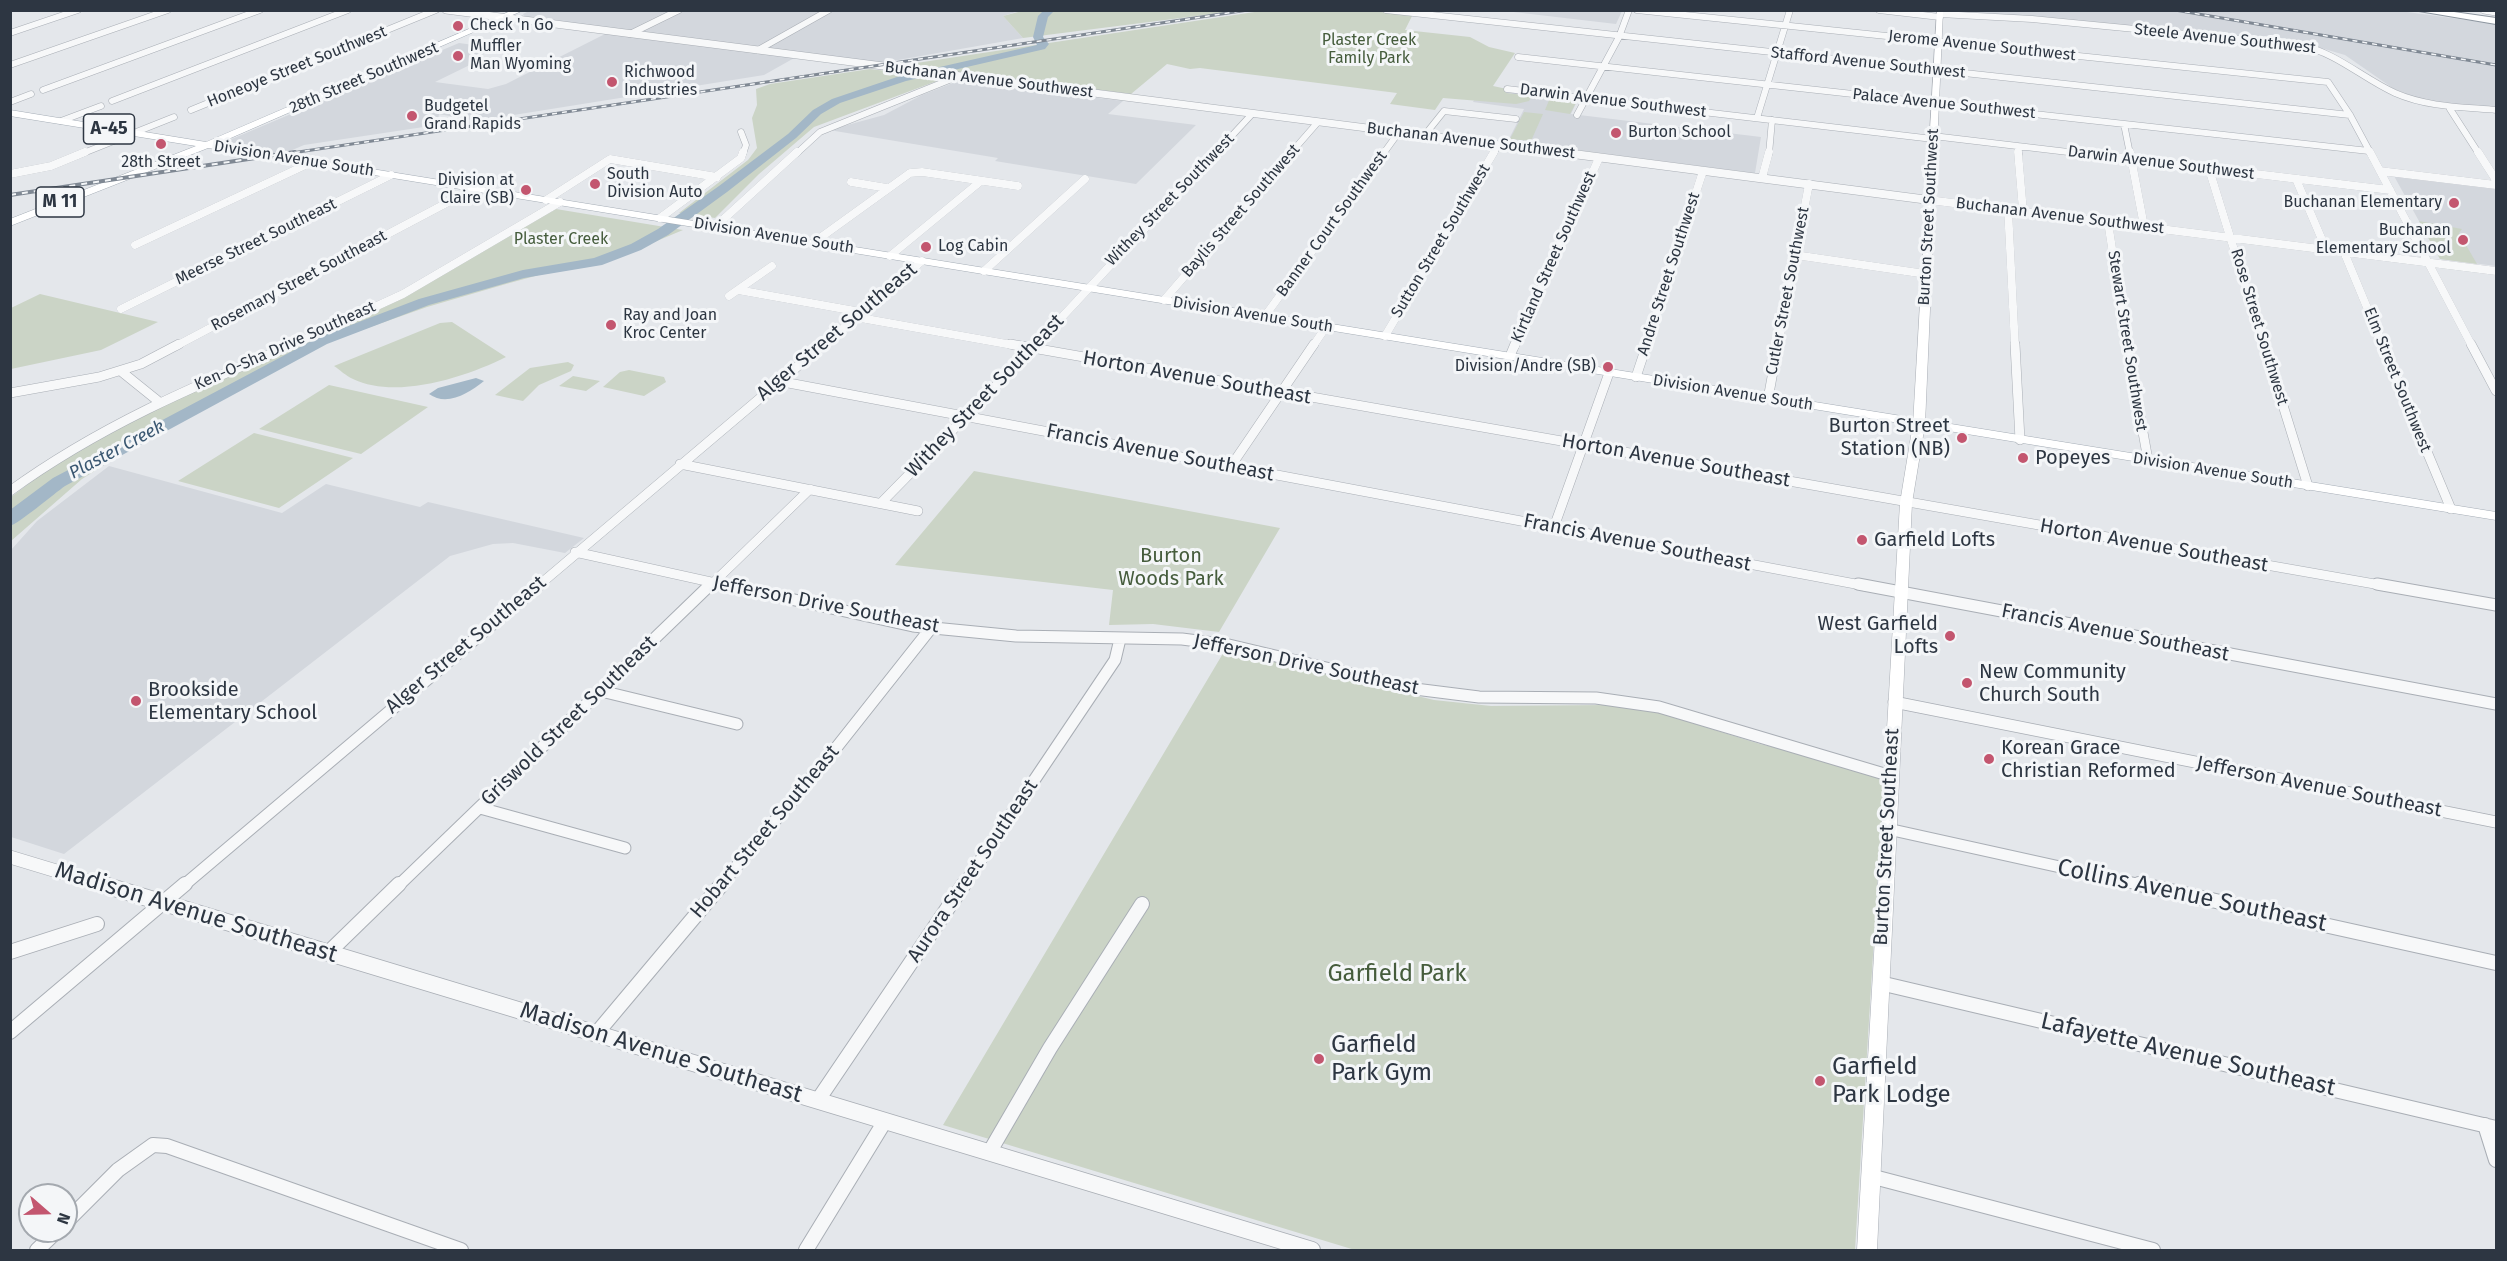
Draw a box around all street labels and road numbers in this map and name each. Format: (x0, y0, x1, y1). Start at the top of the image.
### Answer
street label: Steele Avenue Southwest (2133, 20, 2317, 58)
street label: Honeoye Street Southwest (204, 22, 390, 112)
street label: Jerome Avenue Southwest (1887, 27, 2077, 65)
street label: 28th Street Southwest (287, 38, 441, 118)
street label: Stafford Avenue Southwest (1770, 43, 1966, 83)
street label: Buchanan Avenue Southwest (884, 58, 1094, 102)
street label: Darwin Avenue Southwest (1519, 80, 1707, 122)
street label: Palace Avenue Southwest (1852, 85, 2036, 123)
road number: A-45 (84, 114, 134, 144)
street label: Buchanan Avenue Southwest (1366, 119, 1576, 163)
street label: Burton Street Southwest (1915, 128, 1943, 306)
street label: Withey Street Southwest (1102, 130, 1238, 270)
street label: Division Avenue South (212, 137, 376, 181)
street label: Baylis Street Southwest (1178, 140, 1304, 282)
street label: Darwin Avenue Southwest (2067, 142, 2255, 184)
street label: Banner Court Southwest (1273, 147, 1391, 301)
street label: Sutton Street Southwest (1387, 161, 1495, 321)
street label: Kirtland Street Southwest (1507, 168, 1601, 346)
road number: M 11 (36, 187, 84, 217)
street label: Andre Street Southwest (1634, 190, 1704, 358)
street label: Buchanan Avenue Southwest (1955, 194, 2165, 238)
street label: Meerse Street Southeast (172, 195, 340, 289)
street label: Cutler Street Southwest (1762, 205, 1814, 377)
street label: Division Avenue South (692, 214, 856, 258)
street label: Rosemary Street Southeast (208, 226, 390, 336)
street label: Rose Street Southwest (2226, 246, 2292, 408)
street label: Stewart Street Southwest (2103, 249, 2151, 433)
street label: Alger Street Southeast (752, 258, 922, 406)
street label: Division Avenue South (1171, 293, 1335, 337)
street label: Ken-O-Sha Drive Southeast (191, 297, 379, 395)
street label: Elm Street Southwest (2359, 305, 2435, 455)
street label: Withey Street Southeast (901, 309, 1069, 483)
street label: Horton Avenue Southeast (1081, 346, 1313, 410)
street label: Division Avenue South (1651, 371, 1815, 415)
street label: Francis Avenue Southeast (1044, 419, 1276, 487)
street label: Horton Avenue Southeast (1560, 429, 1792, 493)
street label: Division Avenue South (2131, 449, 2295, 493)
street label: Francis Avenue Southeast (1521, 509, 1753, 577)
street label: Horton Avenue Southeast (2038, 514, 2270, 578)
street label: Alger Street Southeast (381, 571, 551, 719)
street label: Jefferson Drive Southeast (711, 571, 941, 639)
street label: Francis Avenue Southeast (1999, 599, 2231, 667)
street label: Jefferson Drive Southeast (1191, 629, 1421, 701)
street label: Griswold Street Southeast (476, 631, 662, 811)
street label: Burton Street Southeast (1869, 728, 1905, 946)
street label: Hobart Street Southeast (686, 741, 844, 923)
street label: Jefferson Avenue Southeast (2194, 751, 2444, 823)
street label: Aurora Street Southeast (903, 775, 1043, 967)
street label: Collins Avenue Southeast (2055, 853, 2329, 939)
street label: Madison Avenue Southeast (51, 856, 341, 970)
street label: Madison Avenue Southeast (516, 996, 806, 1110)
street label: Lafayette Avenue Southeast (2038, 1007, 2338, 1103)

